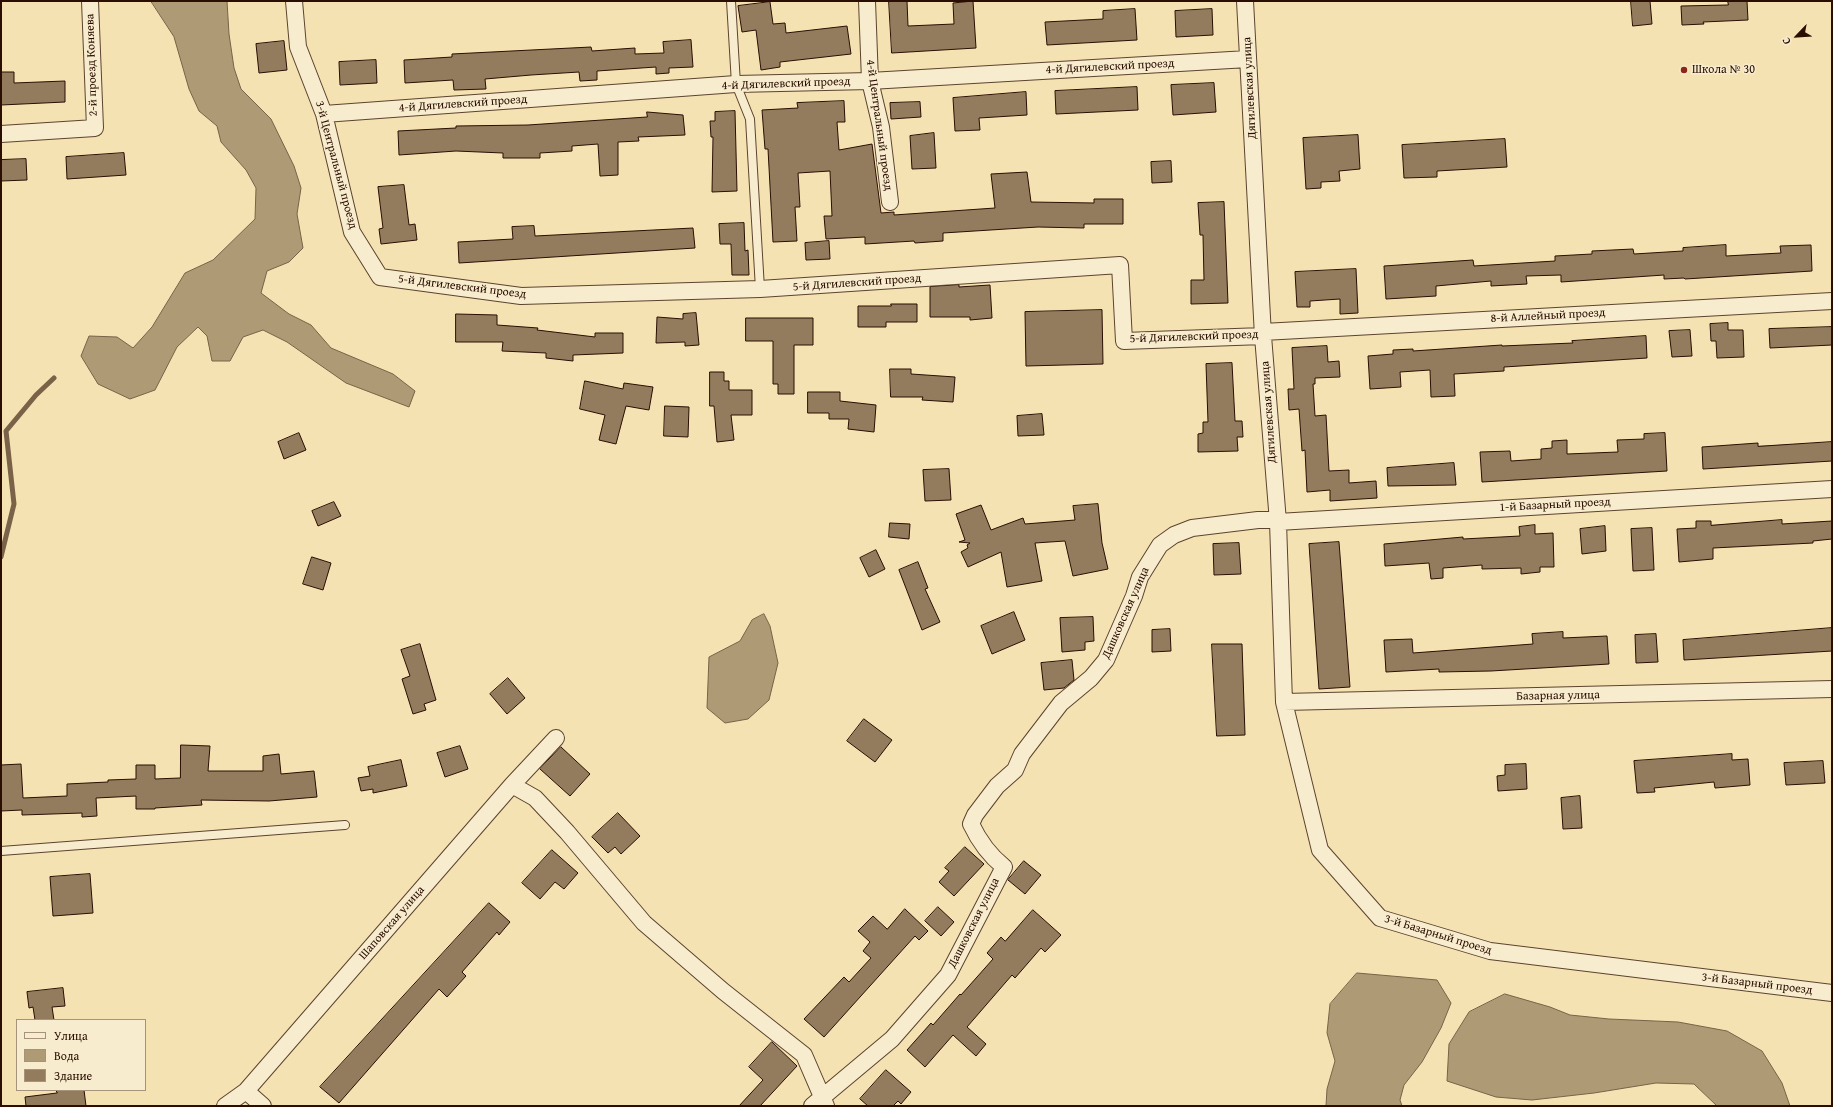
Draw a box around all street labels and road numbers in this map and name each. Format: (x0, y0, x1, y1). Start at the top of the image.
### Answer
street label: 2-й проезд Коняева (83, 13, 101, 117)
street label: Дягилевская улица (1240, 36, 1260, 140)
street label: 4-й Дягилевский проезд (1045, 56, 1175, 78)
street label: 4-й Центральный проезд (863, 59, 895, 191)
street label: 4-й Дягилевский проезд (721, 75, 851, 93)
street label: 4-й Дягилевский проезд (398, 92, 528, 116)
street label: 3-й Центральный проезд (312, 99, 360, 231)
street label: 5-й Дягилевский проезд (792, 271, 922, 295)
street label: 5-й Дягилевский проезд (397, 272, 527, 302)
street label: 8-й Аллейный проезд (1490, 306, 1606, 326)
street label: 5-й Дягилевский проезд (1129, 328, 1259, 346)
street label: Дягилевская улица (1258, 360, 1280, 464)
street label: 1-й Базарный проезд (1499, 495, 1611, 515)
street label: Дашковская улица (1099, 565, 1153, 661)
street label: Базарная улица (1516, 688, 1600, 704)
street label: Дашковская улица (945, 876, 1003, 970)
street label: Шаповская улица (356, 883, 428, 963)
street label: 3-й Базарный проезд (1383, 912, 1493, 958)
street label: 3-й Базарный проезд (1701, 970, 1813, 998)

